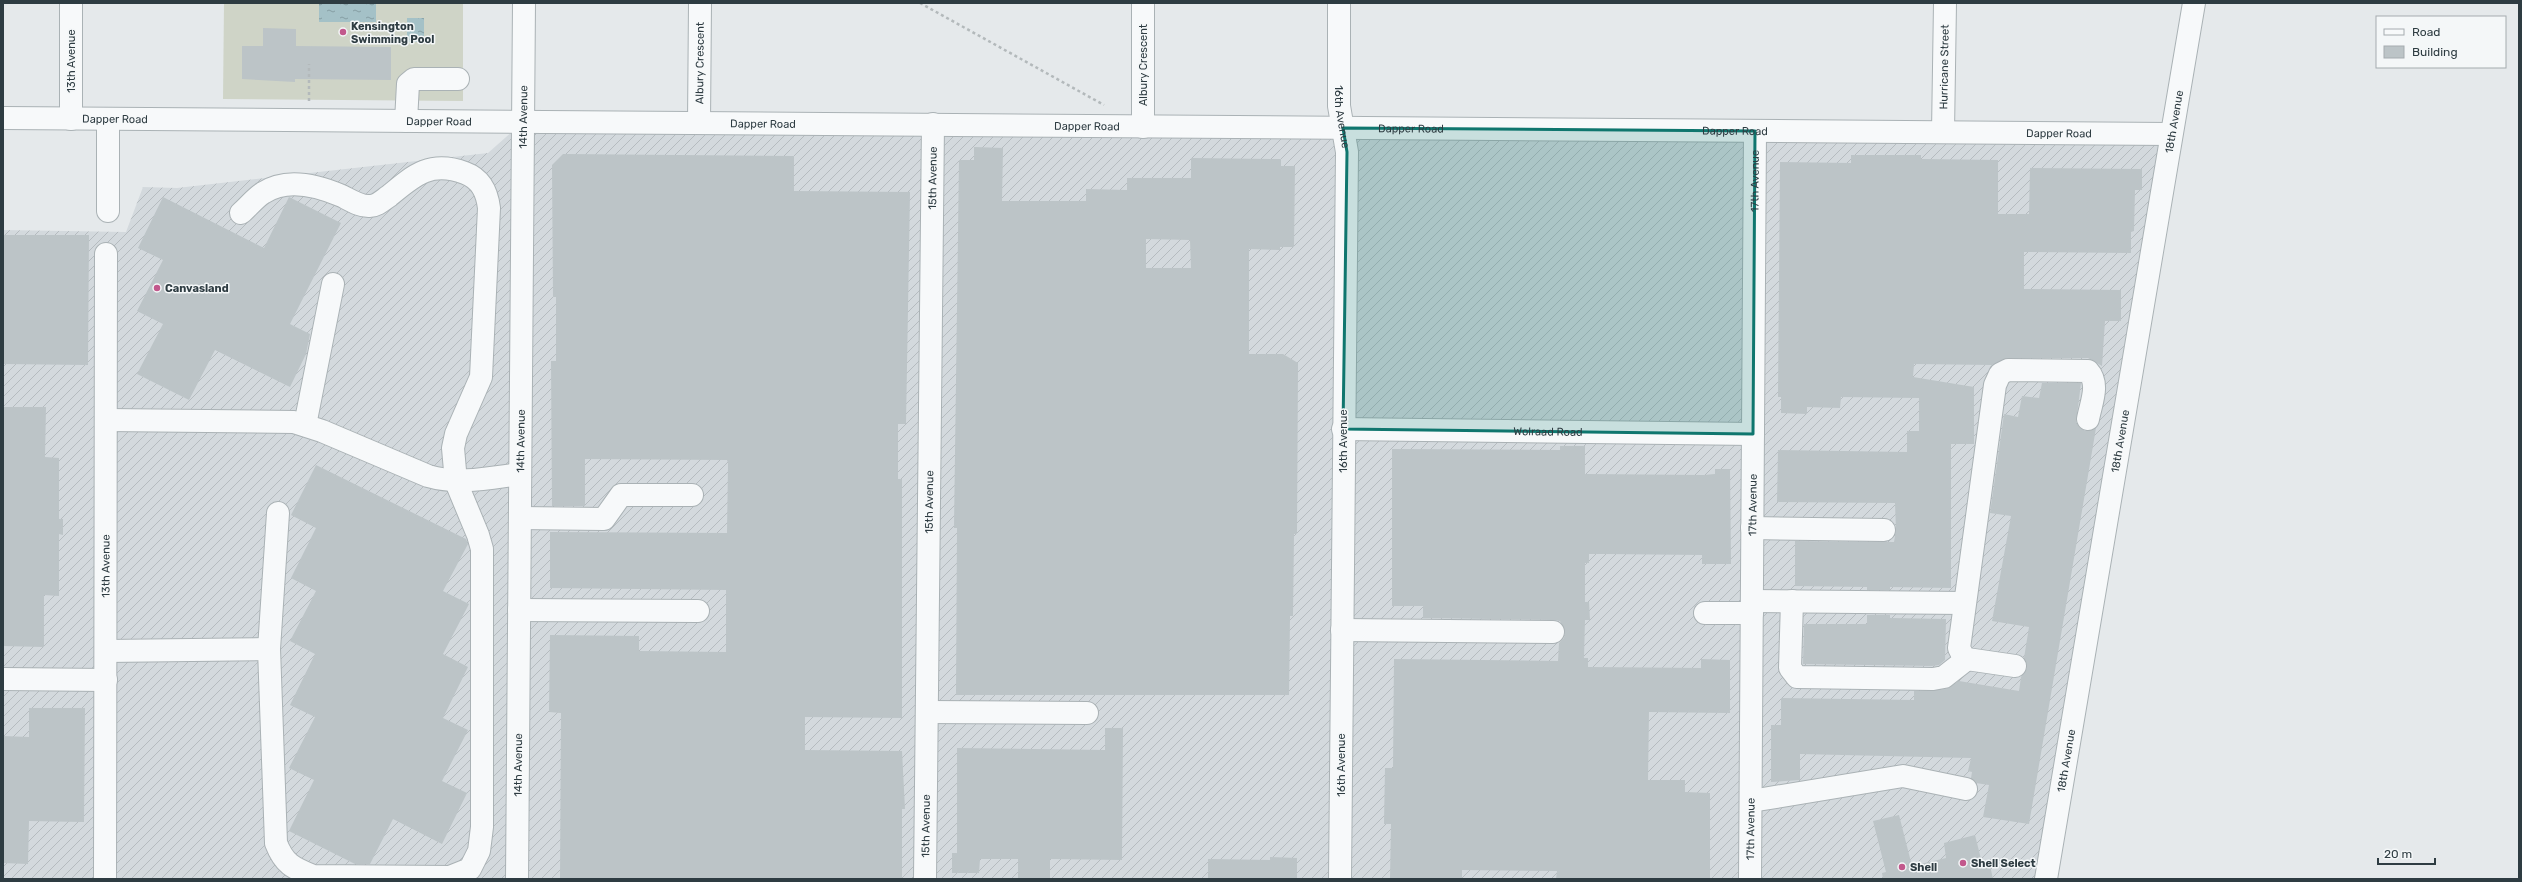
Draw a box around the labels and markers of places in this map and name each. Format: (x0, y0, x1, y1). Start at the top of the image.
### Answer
place label: Kensington Swimming Pool (351, 20, 434, 46)
marker: Kensington Swimming Pool (338, 27, 348, 37)
place label: Canvasland (165, 282, 229, 295)
marker: Canvasland (152, 283, 162, 293)
place label: Shell Select (1971, 857, 2036, 870)
marker: Shell Select (1958, 858, 1968, 868)
place label: Shell (1910, 861, 1937, 874)
marker: Shell (1897, 862, 1907, 872)

